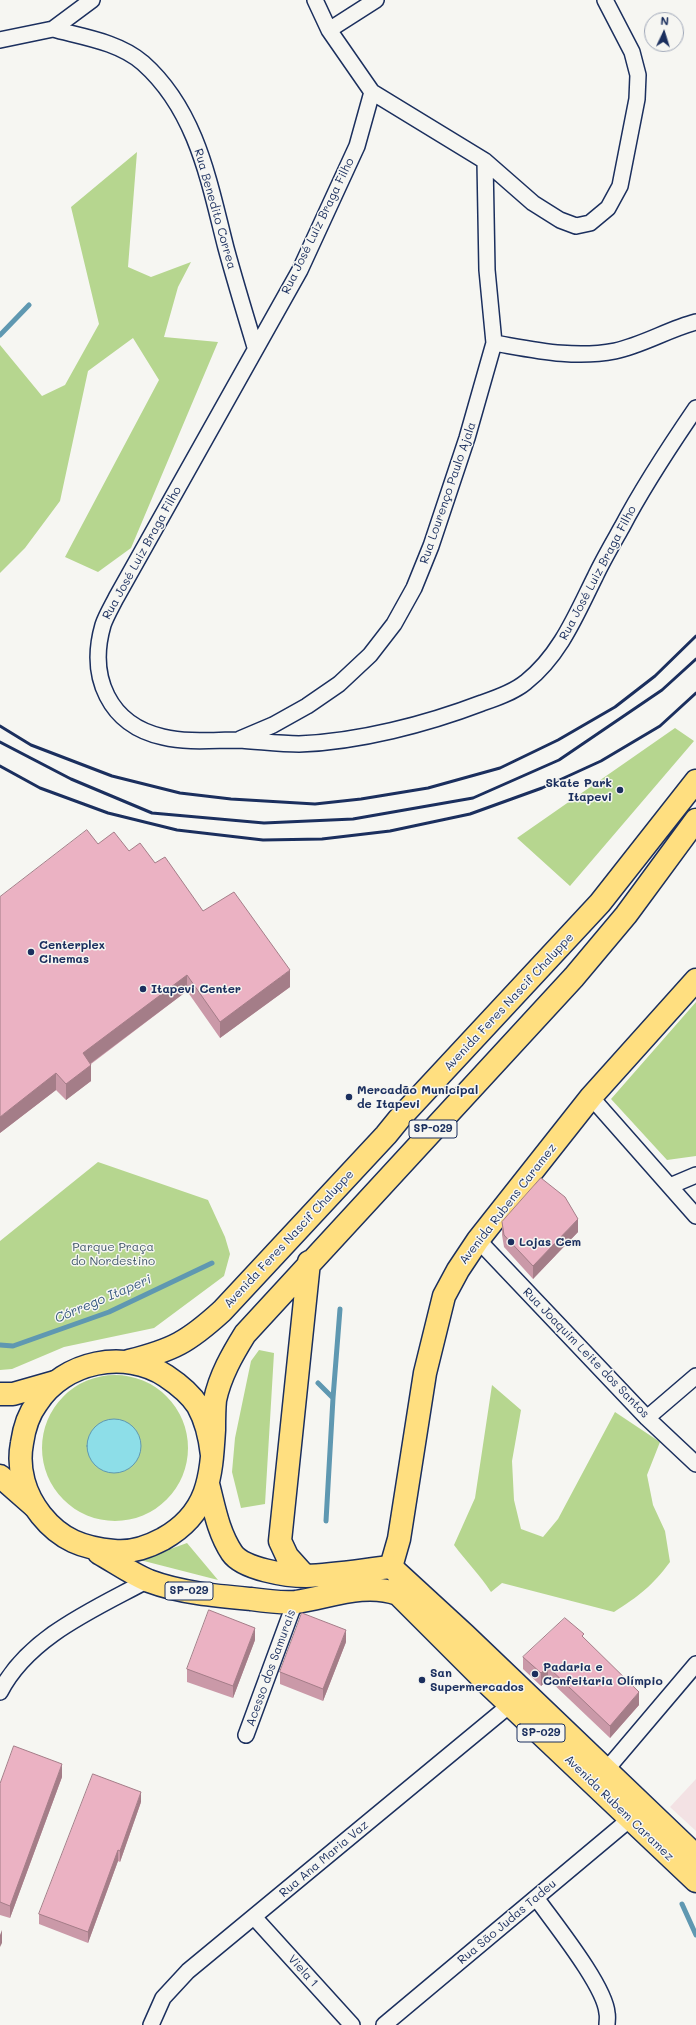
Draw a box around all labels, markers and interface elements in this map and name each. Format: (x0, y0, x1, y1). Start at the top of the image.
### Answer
north arrow (644, 12, 684, 52)
text: N (660, 13, 669, 28)
street label: Rua Benedito Correa (191, 147, 239, 271)
street label: Rua José Luiz Braga Filho (279, 155, 357, 297)
street label: Rua Lourenço Paulo Ajala (417, 420, 479, 566)
street label: Rua José Luiz Braga Filho (99, 484, 185, 622)
street label: Rua José Luiz Braga Filho (556, 503, 640, 643)
place label: Skate Park Itapevi (546, 776, 612, 804)
marker: Skate Park Itapevi (615, 785, 625, 795)
street label: Avenida Feres Nascif Chaluppe (441, 930, 577, 1074)
place label: Centerplex Cinemas (39, 938, 105, 966)
marker: Centerplex Cinemas (26, 947, 36, 957)
place label: Itapevi Center (151, 982, 241, 996)
marker: Itapevi Center (138, 984, 148, 994)
place label: Mercadão Municipal de Itapevi (357, 1083, 478, 1111)
marker: Mercadão Municipal de Itapevi (344, 1092, 354, 1102)
road number: SP-029 (409, 1120, 457, 1138)
street label: Avenida Rubens Caramez (456, 1141, 560, 1267)
street label: Avenida Feres Nascif Chaluppe (221, 1167, 357, 1311)
place label: Lojas Cem (519, 1235, 581, 1249)
marker: Lojas Cem (506, 1237, 516, 1247)
park label: Parque Praça do Nordestino (71, 1240, 155, 1268)
water label: Córrego Itaperi (52, 1272, 154, 1326)
street label: Rua Joaquim Leite dos Santos (520, 1285, 652, 1421)
road number: SP-029 (165, 1582, 213, 1600)
street label: Acesso dos Samurais (243, 1608, 299, 1728)
place label: Padaria e Confeitaria Olímpio (543, 1660, 663, 1688)
place label: San Supermercados (430, 1666, 524, 1694)
marker: Padaria e Confeitaria Olímpio (530, 1669, 540, 1679)
marker: San Supermercados (417, 1675, 427, 1685)
road number: SP-029 (517, 1724, 565, 1742)
street label: Avenida Rubem Caramez (561, 1752, 677, 1864)
street label: Rua Ana Maria Vaz (277, 1818, 371, 1900)
street label: Rua São Judas Tadeu (455, 1876, 559, 1968)
street label: Viela 1 (285, 1952, 321, 1990)

